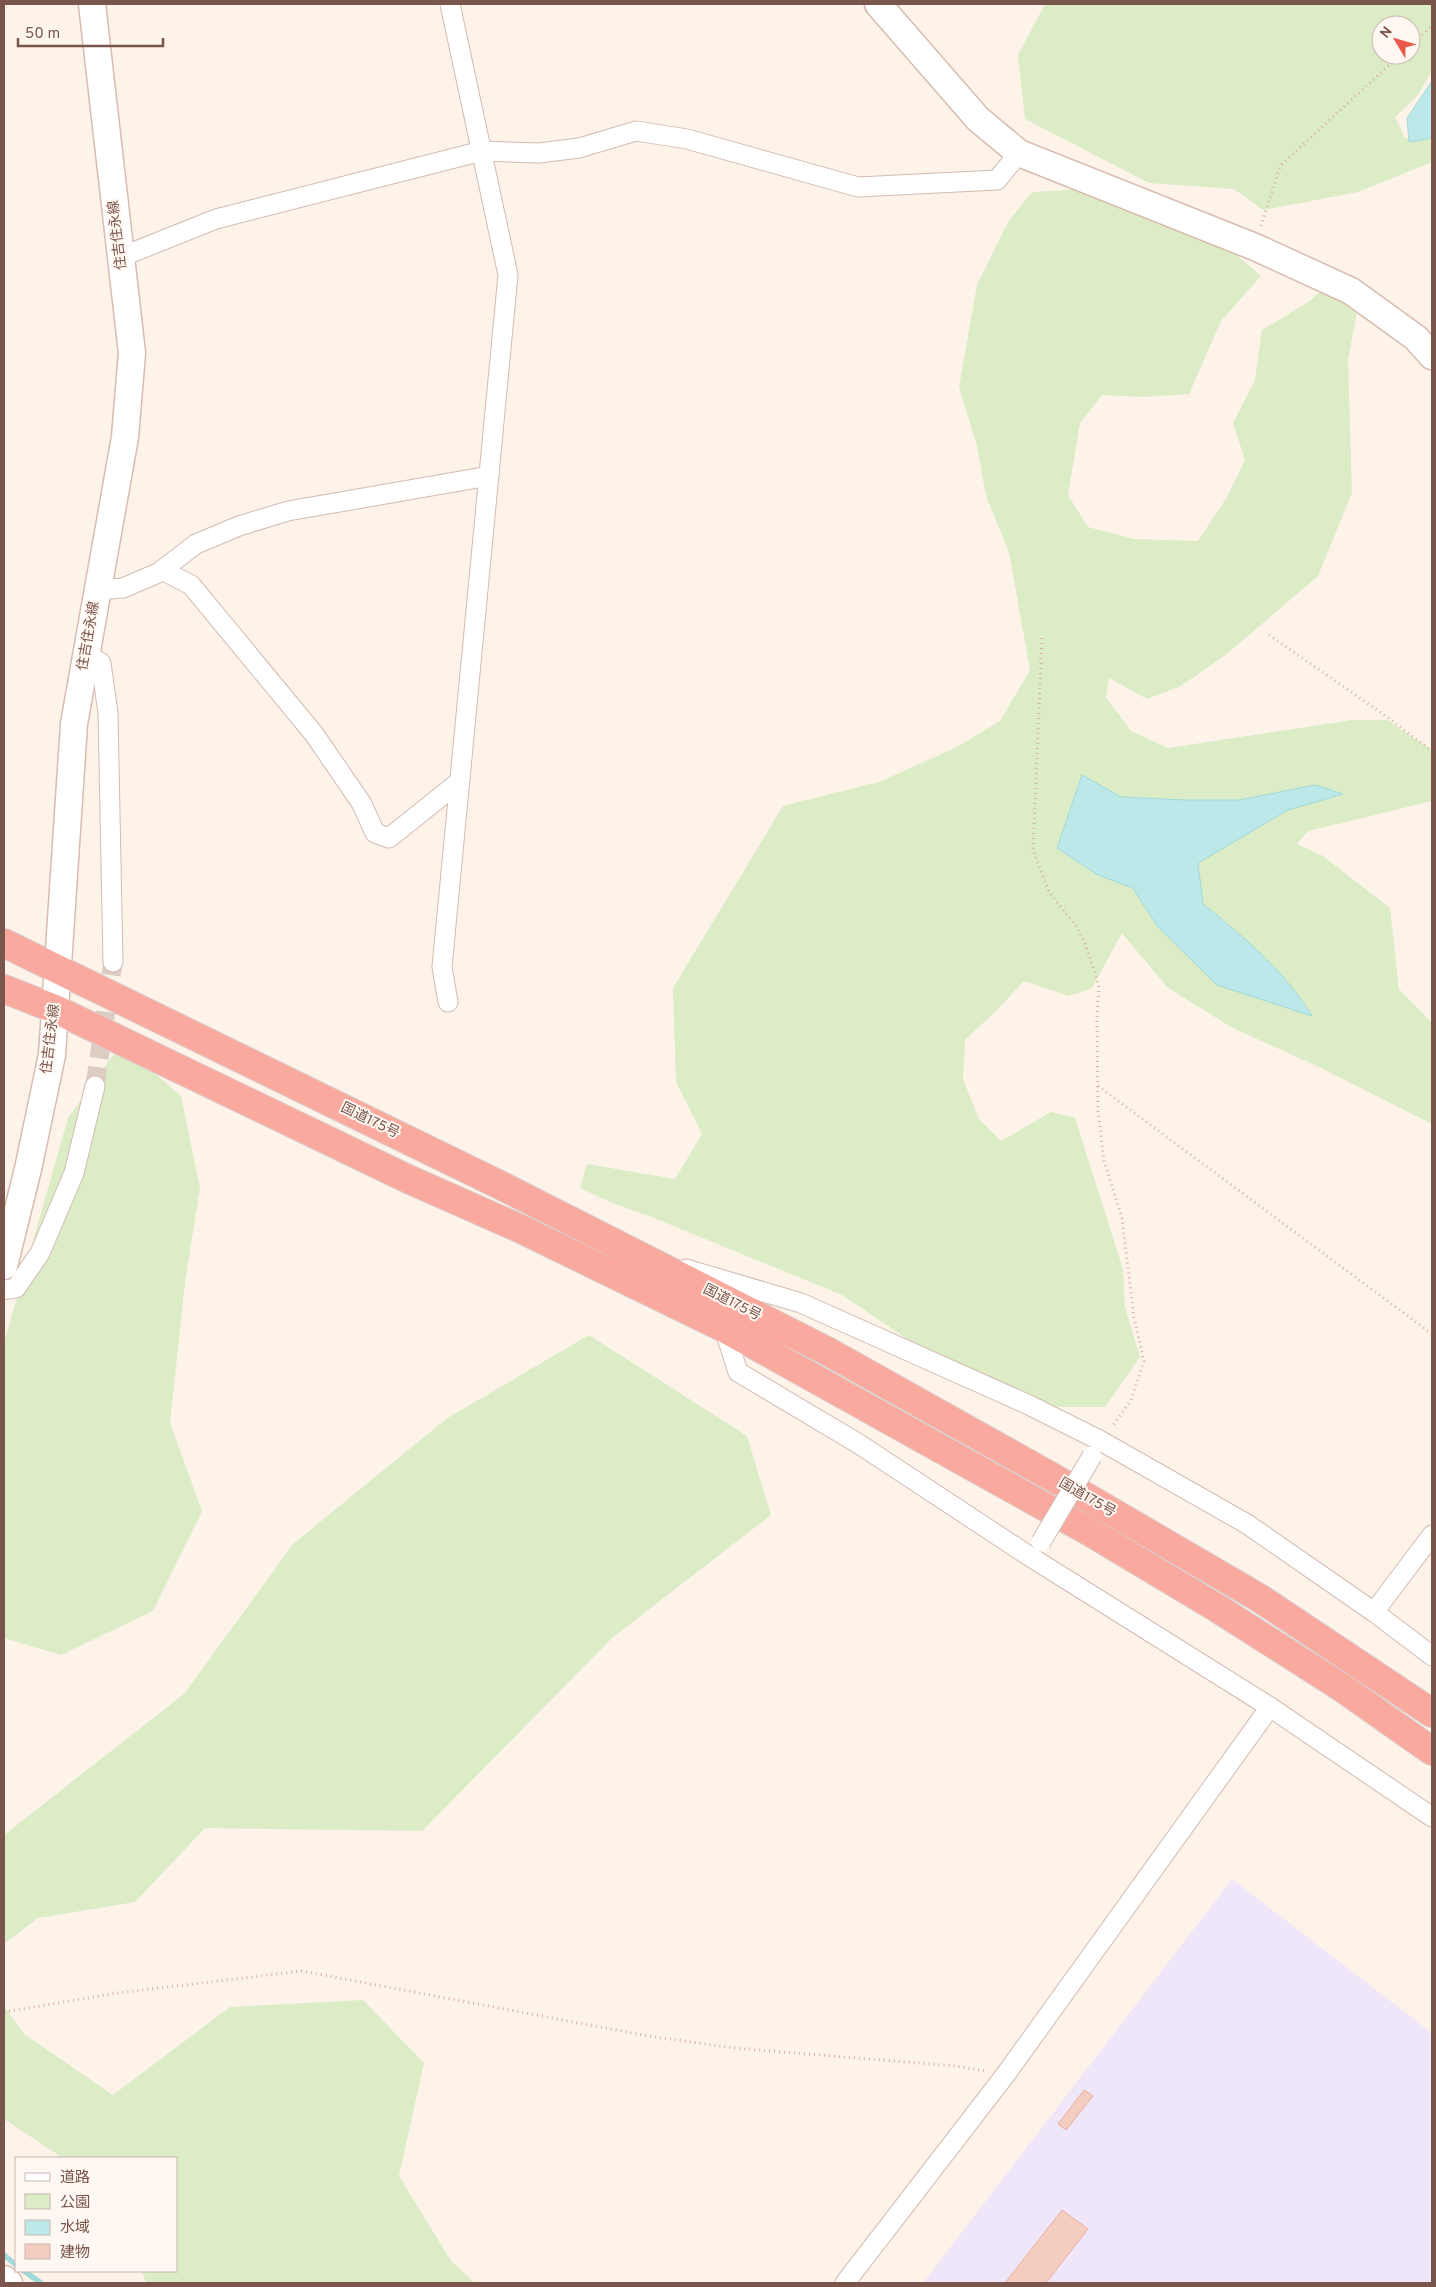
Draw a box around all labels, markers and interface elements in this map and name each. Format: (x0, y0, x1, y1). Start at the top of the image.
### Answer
scale bar (18, 15, 162, 47)
north arrow (1371, 15, 1421, 65)
text: N (1377, 24, 1397, 42)
text: 50 m (25, 25, 60, 44)
street label: 住吉住永線 (105, 199, 131, 271)
street label: 住吉住永線 (75, 600, 103, 672)
street label: 住吉住永線 (38, 1003, 64, 1075)
street label: 国道175号 (338, 1100, 402, 1142)
street label: 国道175号 (700, 1281, 764, 1325)
street label: 国道175号 (1055, 1475, 1119, 1521)
legend (15, 2157, 178, 2272)
text: 道路 (60, 2169, 90, 2188)
text: 公園 (60, 2194, 90, 2213)
text: 水域 (60, 2219, 90, 2238)
text: 建物 (60, 2244, 90, 2263)

